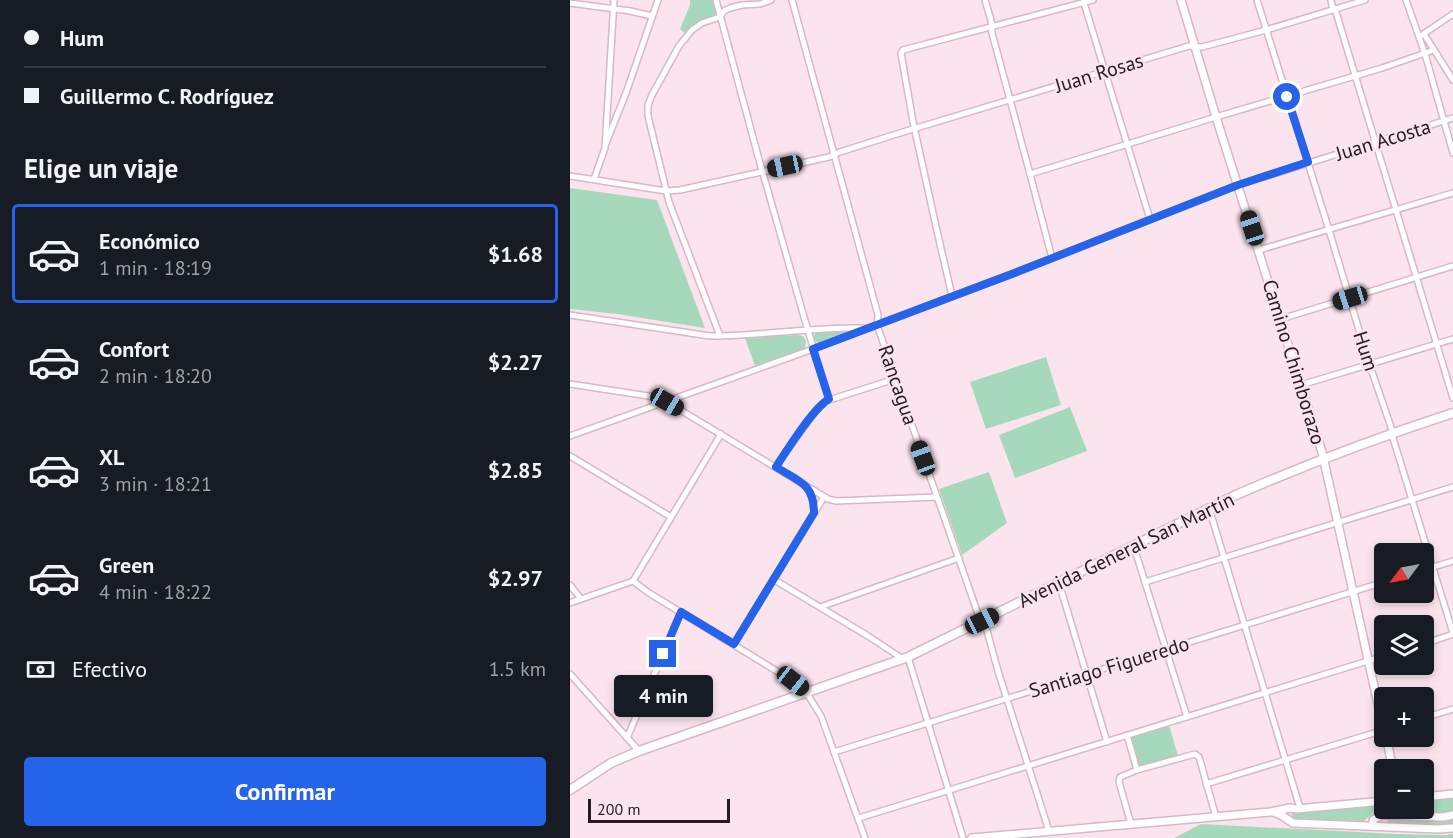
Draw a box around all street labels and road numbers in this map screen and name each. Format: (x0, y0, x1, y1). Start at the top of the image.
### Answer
street label: Juan Rosas (1051, 47, 1146, 99)
street label: Juan Acosta (1331, 113, 1434, 167)
street label: Camino Chimborazo (1257, 276, 1331, 448)
street label: Hum (1347, 328, 1385, 374)
street label: Rancagua (872, 342, 924, 428)
street label: Avenida General San Martín (1014, 486, 1238, 614)
street label: Santiago Figueredo (1026, 630, 1192, 704)

